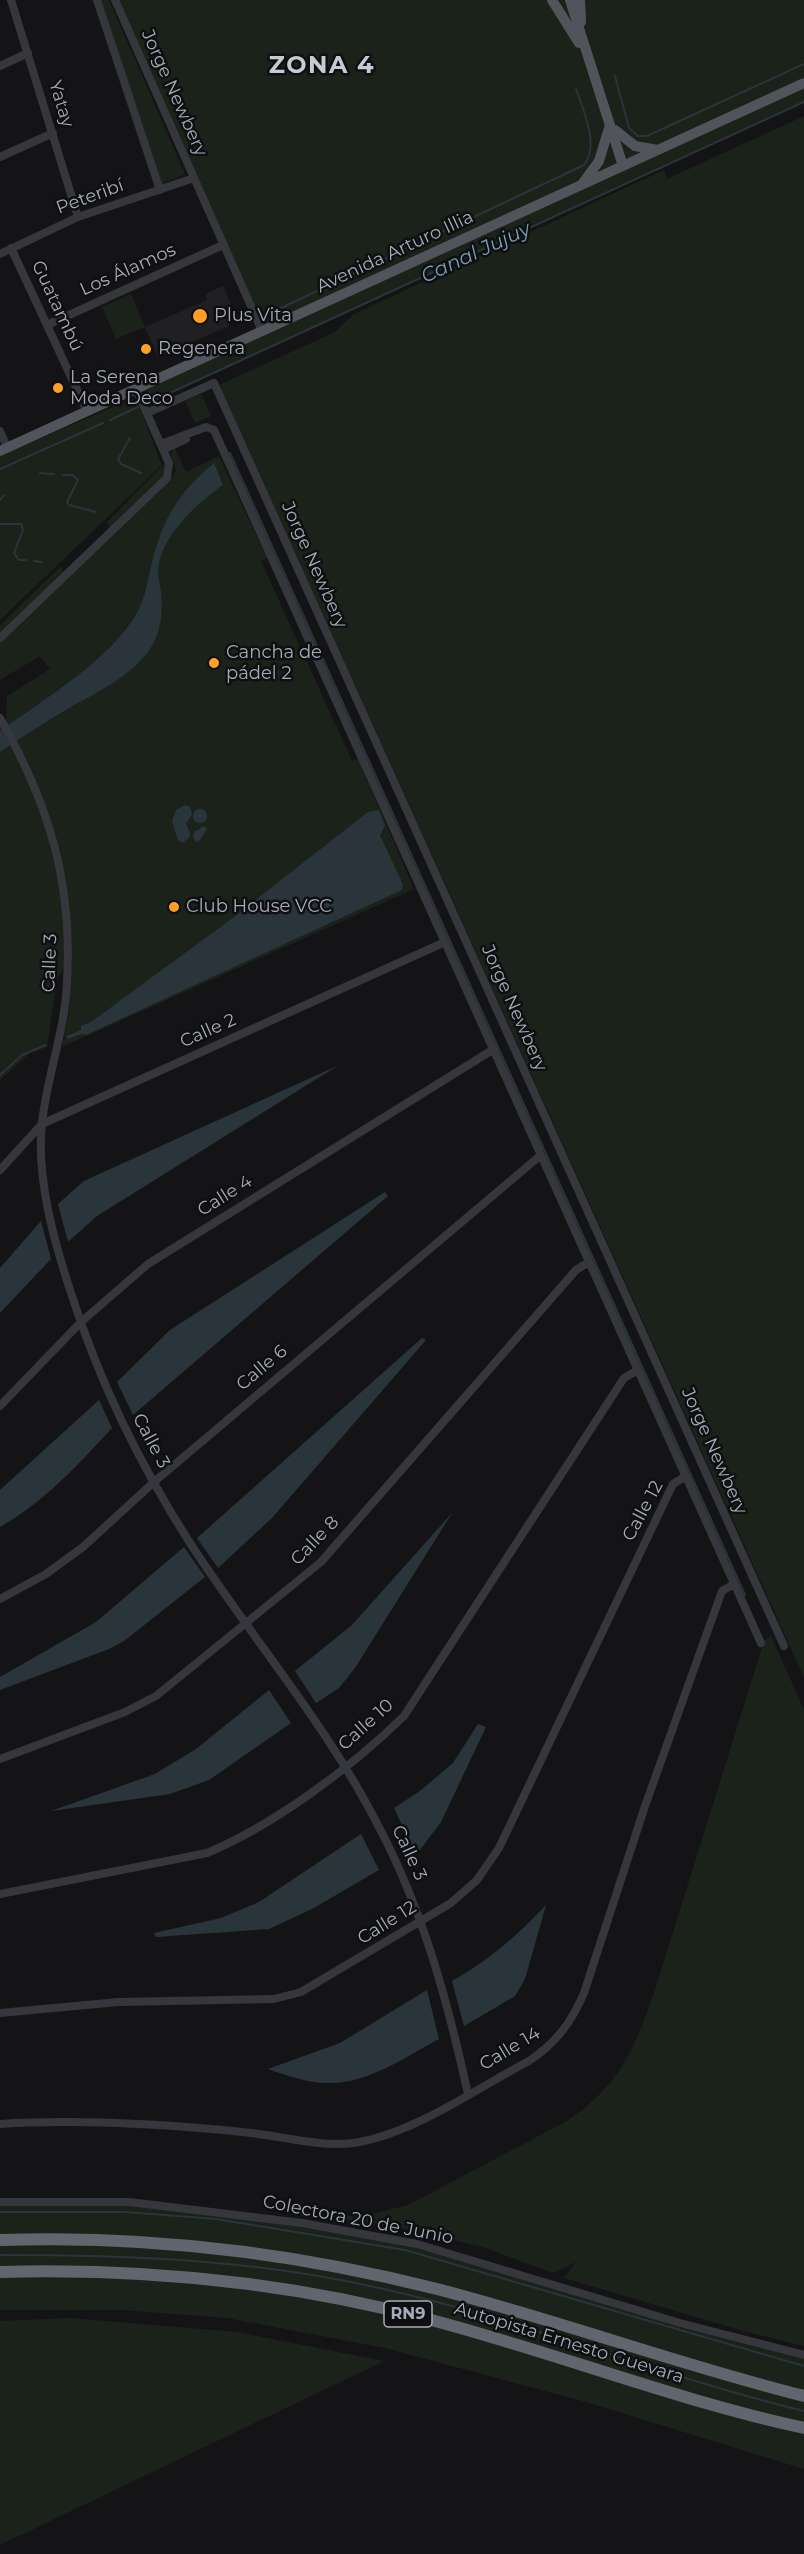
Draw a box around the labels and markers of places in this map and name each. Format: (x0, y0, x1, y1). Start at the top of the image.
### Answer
place label: Plus Vita (214, 305, 292, 327)
marker: Plus Vita (191, 307, 209, 325)
place label: Regenera (158, 338, 245, 360)
marker: Regenera (139, 342, 153, 356)
place label: La Serena Moda Deco (70, 367, 173, 410)
marker: La Serena Moda Deco (51, 381, 65, 395)
place label: Cancha de pádel 2 (226, 642, 322, 684)
marker: Cancha de pádel 2 (207, 656, 221, 670)
place label: Club House VCC (186, 896, 332, 918)
marker: Club House VCC (167, 900, 181, 914)

